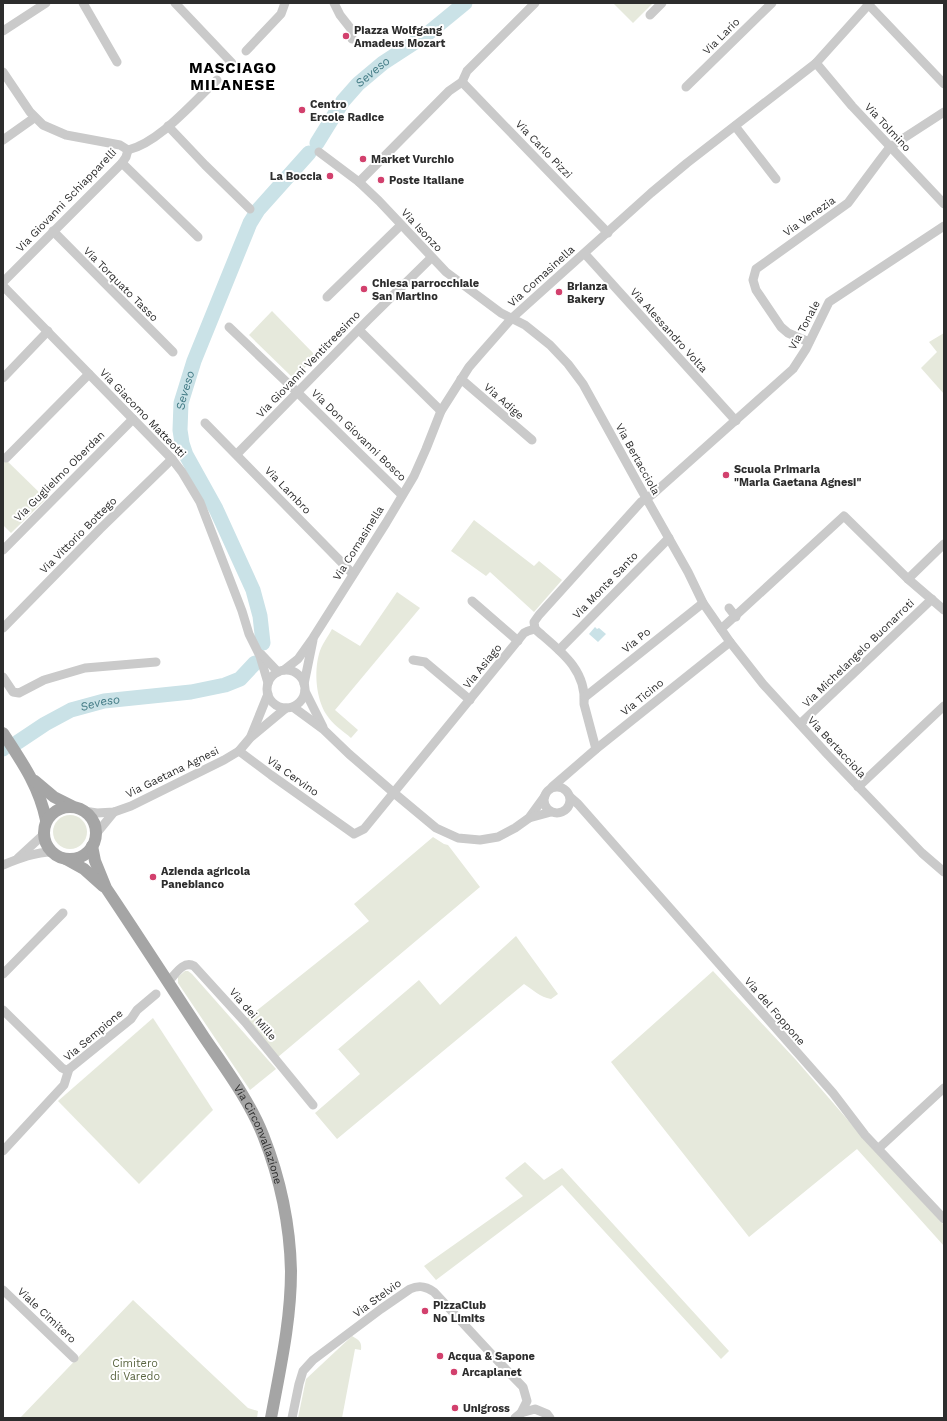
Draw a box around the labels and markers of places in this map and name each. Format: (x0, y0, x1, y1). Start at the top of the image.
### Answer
place label: Piazza Wolfgang Amadeus Mozart (354, 24, 445, 50)
marker: Piazza Wolfgang Amadeus Mozart (341, 31, 351, 41)
place label: Centro Ercole Radice (310, 98, 384, 124)
marker: Centro Ercole Radice (297, 105, 307, 115)
place label: Market Vurchio (371, 153, 455, 166)
marker: Market Vurchio (358, 154, 368, 164)
place label: La Boccia (270, 170, 323, 183)
marker: La Boccia (325, 171, 335, 181)
place label: Poste Italiane (389, 174, 464, 187)
marker: Poste Italiane (376, 175, 386, 185)
place label: Chiesa parrocchiale San Martino (372, 277, 479, 303)
place label: Brianza Bakery (567, 280, 608, 306)
marker: Chiesa parrocchiale San Martino (359, 284, 369, 294)
marker: Brianza Bakery (554, 287, 564, 297)
place label: Scuola Primaria "Maria Gaetana Agnesi" (734, 463, 861, 489)
marker: Scuola Primaria "Maria Gaetana Agnesi" (721, 470, 731, 480)
place label: Azienda agricola Panebianco (161, 865, 251, 891)
marker: Azienda agricola Panebianco (148, 872, 158, 882)
place label: PizzaClub No Limits (433, 1299, 486, 1325)
marker: PizzaClub No Limits (420, 1306, 430, 1316)
place label: Acqua & Sapone (448, 1350, 535, 1363)
marker: Acqua & Sapone (435, 1351, 445, 1361)
place label: Arcaplanet (462, 1366, 522, 1379)
marker: Arcaplanet (449, 1367, 459, 1377)
place label: Unigross (463, 1402, 510, 1415)
marker: Unigross (450, 1403, 460, 1413)

